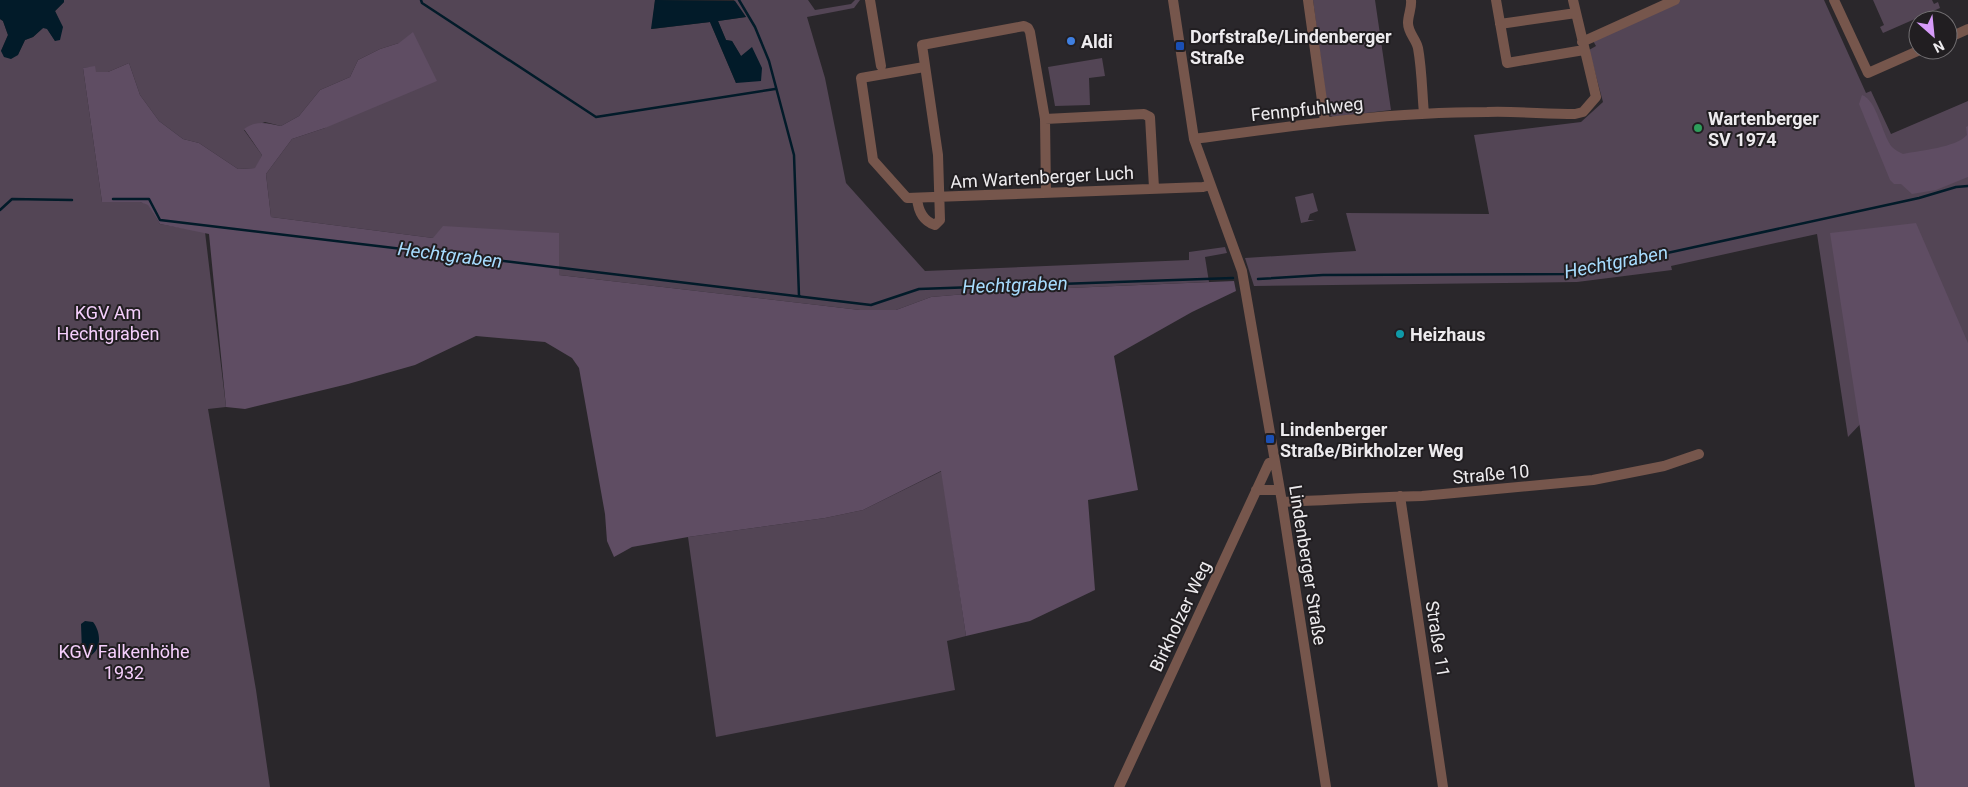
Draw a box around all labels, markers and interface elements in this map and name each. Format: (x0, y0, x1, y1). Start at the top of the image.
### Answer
north arrow (1908, 10, 1958, 60)
place label: Dorfstraße/Lindenberger Straße (1190, 26, 1392, 68)
place label: Aldi (1081, 31, 1113, 52)
marker: Aldi (1065, 35, 1077, 47)
text: N (1931, 37, 1947, 56)
marker: Dorfstraße/Lindenberger Straße (1174, 40, 1186, 52)
street label: Fennpfuhlweg (1250, 93, 1364, 125)
place label: Wartenberger SV 1974 (1708, 108, 1819, 150)
marker: Wartenberger SV 1974 (1692, 122, 1704, 134)
street label: Am Wartenberger Luch (950, 162, 1134, 192)
water label: Hechtgraben (396, 237, 504, 273)
water label: Hechtgraben (1562, 241, 1670, 283)
water label: Hechtgraben (962, 272, 1068, 298)
park label: KGV Am Hechtgraben (57, 302, 159, 344)
place label: Heizhaus (1410, 324, 1485, 345)
marker: Heizhaus (1394, 328, 1406, 340)
place label: Lindenberger Straße/Birkholzer Weg (1280, 419, 1464, 461)
marker: Lindenberger Straße/Birkholzer Weg (1264, 433, 1276, 445)
street label: Straße 10 (1452, 460, 1530, 488)
street label: Lindenberger Straße (1285, 483, 1331, 647)
street label: Birkholzer Weg (1145, 557, 1215, 675)
street label: Straße 11 (1422, 599, 1454, 679)
park label: KGV Falkenhöhe 1932 (58, 641, 190, 683)

